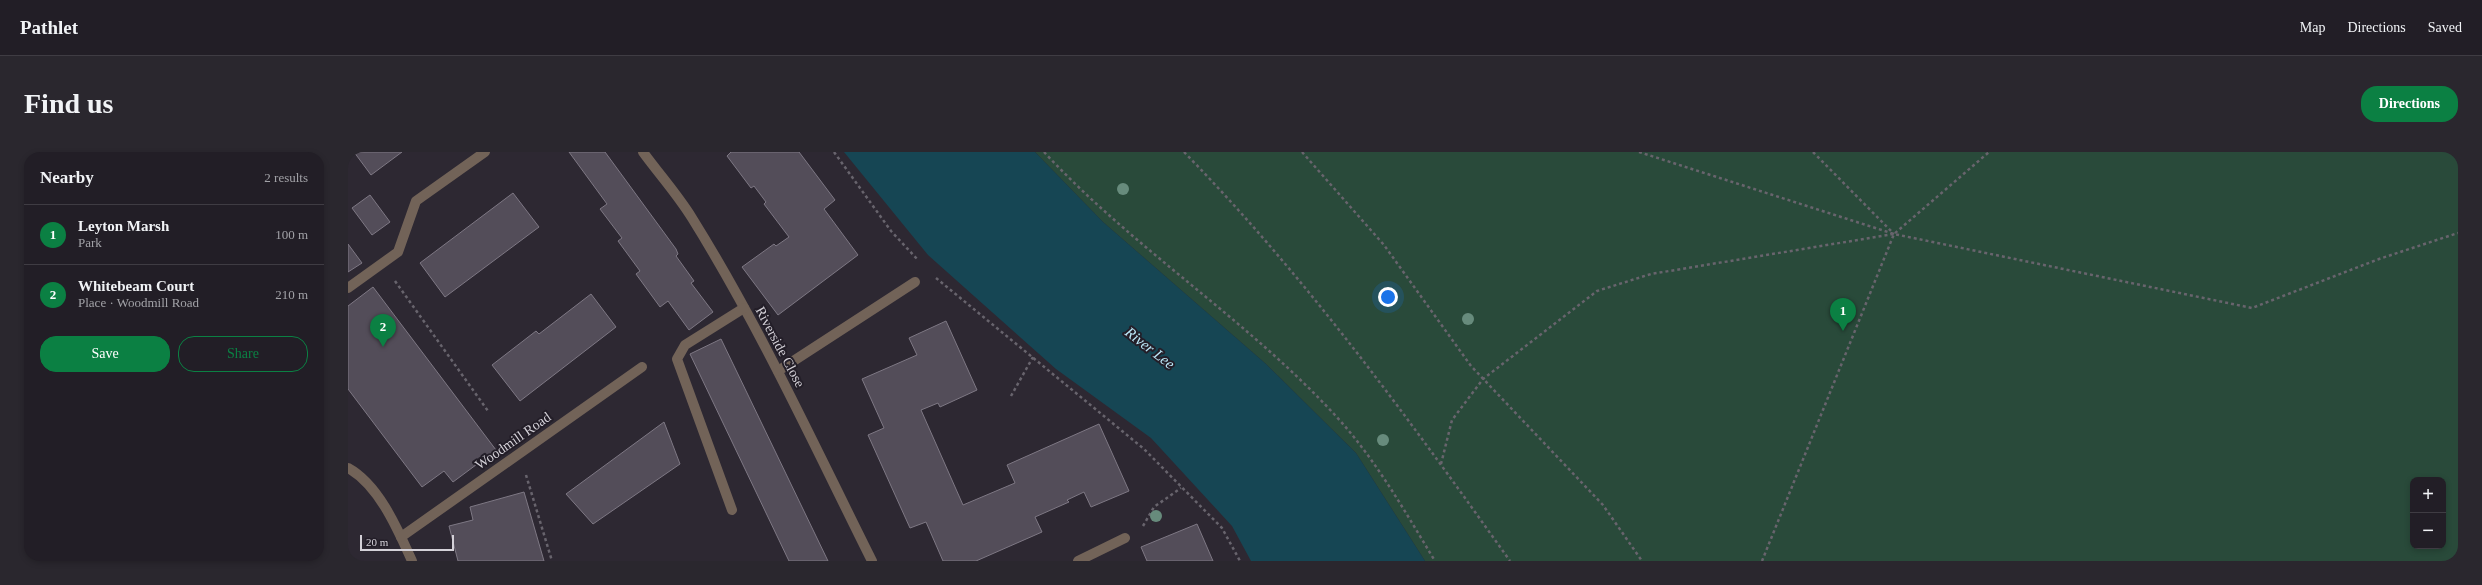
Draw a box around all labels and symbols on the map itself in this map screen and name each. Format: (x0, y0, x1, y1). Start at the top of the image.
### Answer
your location (1378, 287, 1398, 307)
pin: 1 (1830, 298, 1856, 331)
street label: Riverside Close (752, 304, 808, 390)
pin: 2 (370, 314, 396, 347)
water label: River Lee (1121, 323, 1178, 372)
street label: Woodmill Road (472, 409, 554, 473)
scale bar (360, 533, 454, 552)

